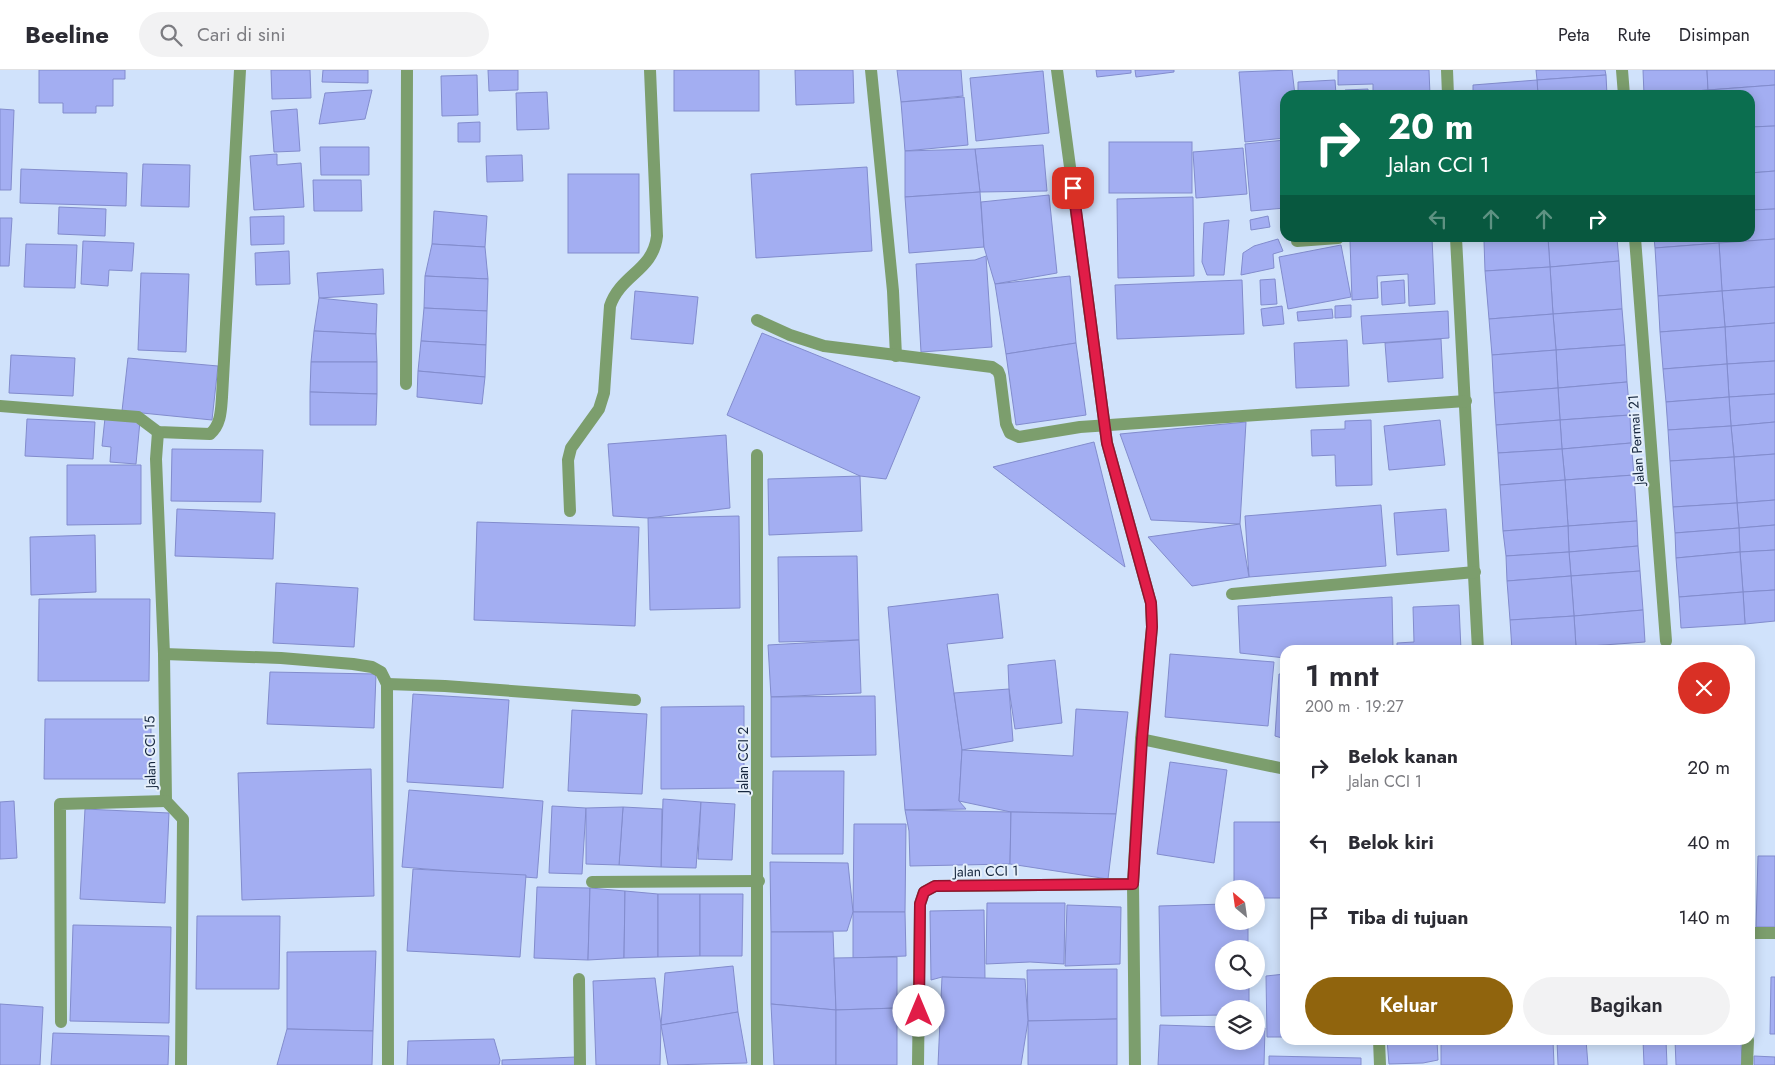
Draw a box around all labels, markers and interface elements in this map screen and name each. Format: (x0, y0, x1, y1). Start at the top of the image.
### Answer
search box (139, 12, 489, 57)
text: Beeline (25, 17, 109, 52)
icon: search (157, 21, 185, 49)
text: Cari di sini (197, 21, 285, 48)
text: Peta (1558, 22, 1590, 48)
text: Rute (1618, 22, 1651, 48)
text: Disimpan (1679, 22, 1750, 48)
text: 20 m (1388, 102, 1473, 152)
icon: right (1305, 110, 1370, 175)
text: Jalan CCI 1 (1388, 148, 1490, 180)
pin (1052, 167, 1094, 209)
icon: arrive (1059, 174, 1087, 202)
icon: left (1424, 205, 1452, 233)
icon: ahead (1477, 205, 1505, 233)
icon: ahead (1530, 205, 1558, 233)
icon: right (1583, 205, 1611, 233)
street label: Jalan Permai 21 (1623, 394, 1649, 488)
text: 1 mnt (1305, 654, 1379, 697)
button: close (1678, 662, 1730, 714)
text: 200 m · 19:27 (1305, 695, 1404, 718)
street label: Jalan CCI 15 (139, 715, 161, 790)
street label: Jalan CCI 2 (733, 727, 753, 795)
text: Belok kanan (1348, 743, 1458, 770)
icon: right (1305, 754, 1333, 782)
text: 20 m (1687, 754, 1730, 781)
text: Jalan CCI 1 (1348, 770, 1422, 793)
icon: left (1305, 829, 1333, 857)
text: Belok kiri (1348, 829, 1434, 856)
text: 40 m (1687, 829, 1730, 856)
street label: Jalan CCI 1 (951, 860, 1019, 882)
north arrow (1215, 880, 1265, 930)
map controls (1215, 880, 1265, 1050)
icon: arrive (1305, 904, 1333, 932)
text: Tiba di tujuan (1348, 904, 1468, 931)
text: 140 m (1678, 904, 1730, 931)
button: search (1215, 940, 1265, 990)
button: Keluar (1305, 977, 1513, 1035)
button: Bagikan (1523, 977, 1730, 1035)
position arrow (892, 984, 944, 1036)
button: layers (1215, 1000, 1265, 1050)

